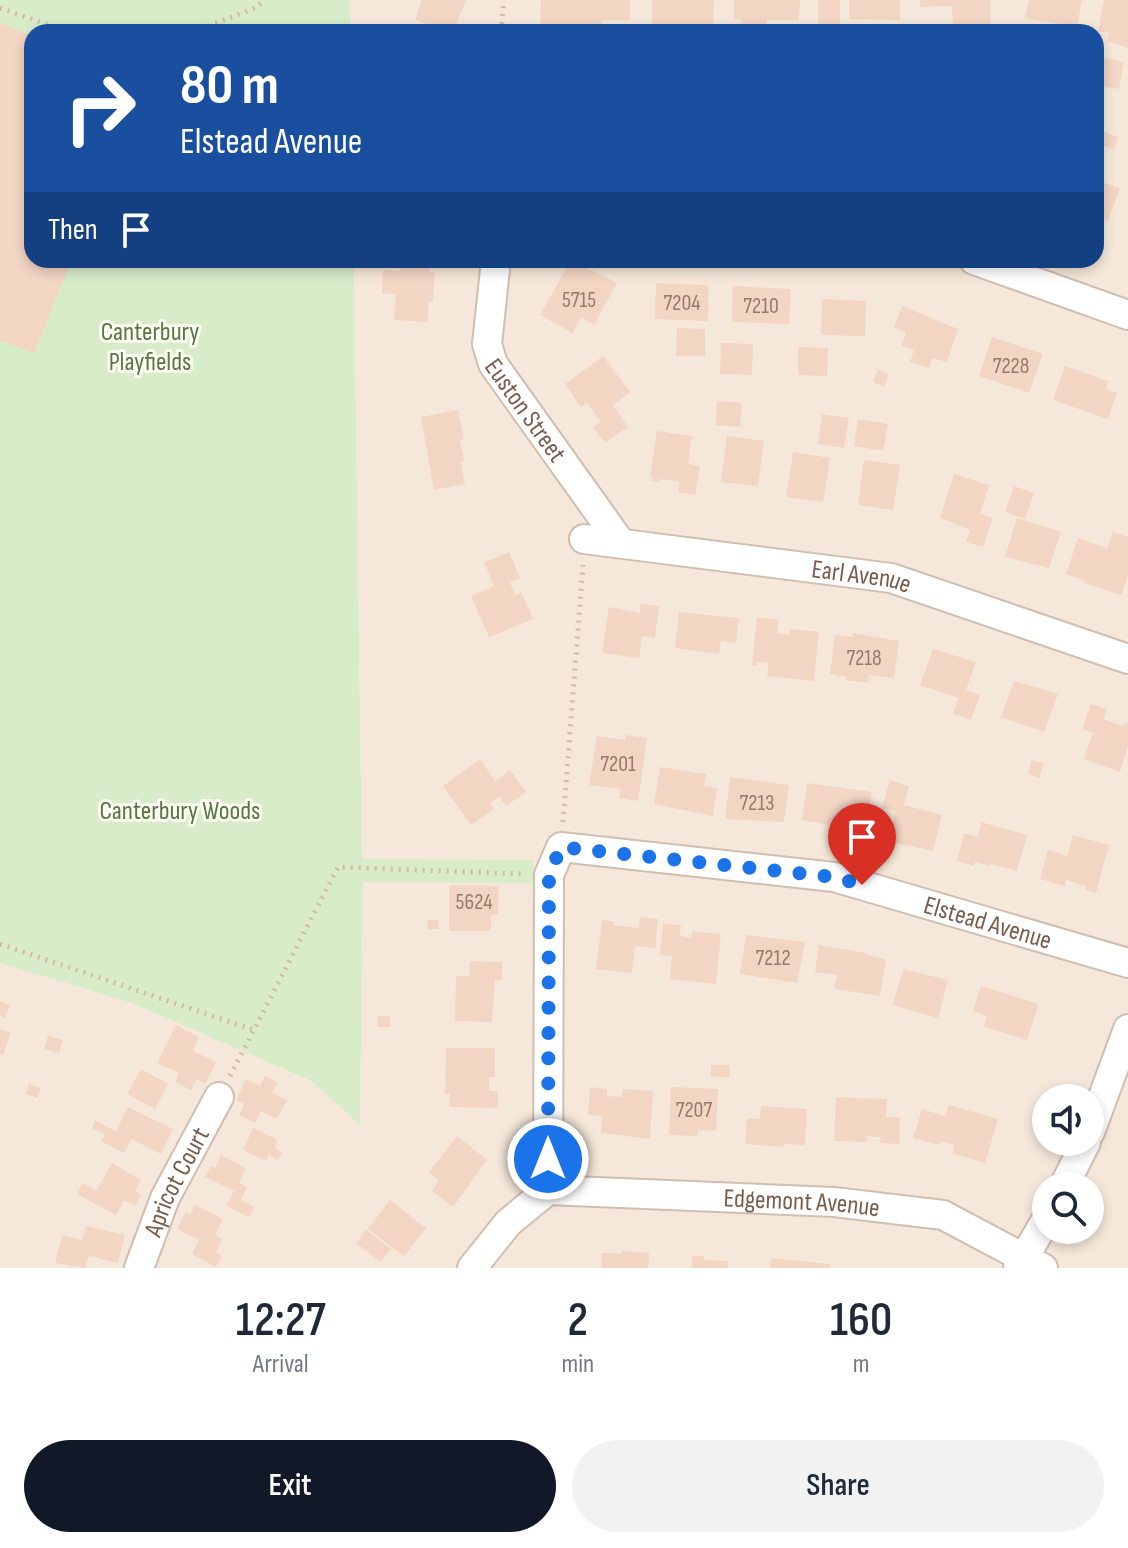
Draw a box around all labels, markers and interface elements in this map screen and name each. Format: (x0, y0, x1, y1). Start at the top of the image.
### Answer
text: 80 m (180, 53, 279, 120)
icon: right (48, 56, 152, 160)
text: Elstead Avenue (180, 121, 362, 164)
icon: arrive (114, 208, 158, 252)
text: Then (48, 212, 98, 248)
house number: 5715 (562, 287, 596, 314)
house number: 7204 (664, 290, 700, 317)
house number: 7210 (743, 293, 779, 320)
park label: Canterbury Playfields (101, 317, 199, 378)
street label: Euston Street (477, 353, 572, 469)
house number: 7228 (993, 353, 1029, 380)
street label: Earl Avenue (810, 554, 915, 601)
house number: 7218 (846, 645, 882, 672)
house number: 7201 (600, 751, 636, 778)
house number: 7213 (740, 790, 774, 817)
park label: Canterbury Woods (100, 796, 260, 827)
pin (828, 803, 896, 885)
icon: arrive (840, 815, 884, 859)
house number: 5624 (456, 889, 492, 916)
street label: Elstead Avenue (920, 890, 1055, 957)
house number: 7212 (756, 945, 790, 972)
map controls (1032, 1084, 1104, 1244)
button: sound (1032, 1084, 1104, 1156)
house number: 7207 (676, 1097, 712, 1124)
position arrow (506, 1117, 590, 1201)
street label: Apricot Court (138, 1122, 217, 1242)
button: search (1032, 1172, 1104, 1244)
street label: Edgemont Avenue (723, 1183, 881, 1224)
text: 12:27 (236, 1292, 326, 1349)
text: 2 (568, 1292, 588, 1349)
text: 160 (830, 1292, 892, 1349)
text: Arrival (253, 1349, 309, 1380)
text: min (561, 1349, 594, 1380)
text: m (853, 1349, 869, 1380)
button: Exit (24, 1440, 556, 1532)
button: Share (572, 1440, 1104, 1532)

